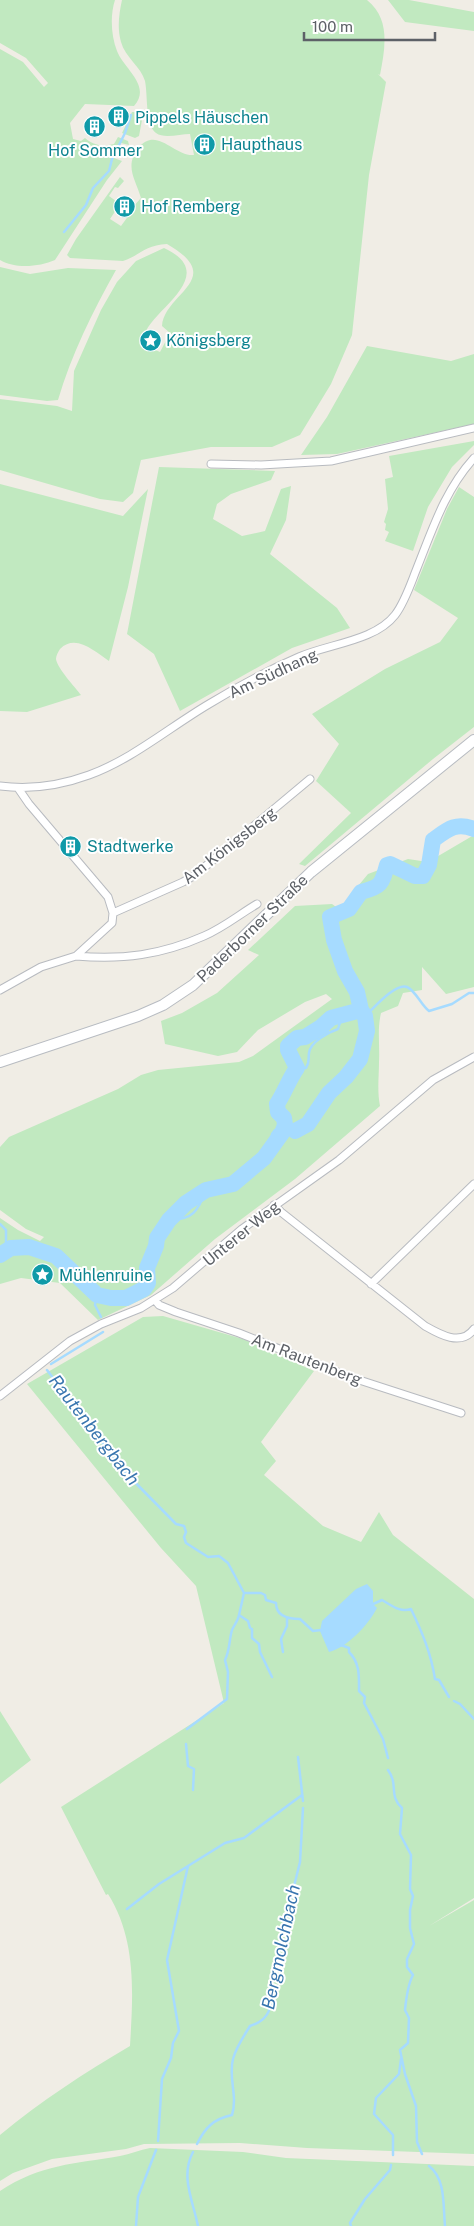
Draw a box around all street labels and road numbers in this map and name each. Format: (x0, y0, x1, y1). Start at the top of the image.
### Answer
street label: Am Südhang (226, 645, 321, 702)
street label: Am Königsberg (179, 803, 280, 888)
street label: Paderborner Straße (193, 870, 312, 986)
street label: Unterer Weg (199, 1197, 284, 1270)
street label: Am Rautenberg (249, 1330, 365, 1389)

